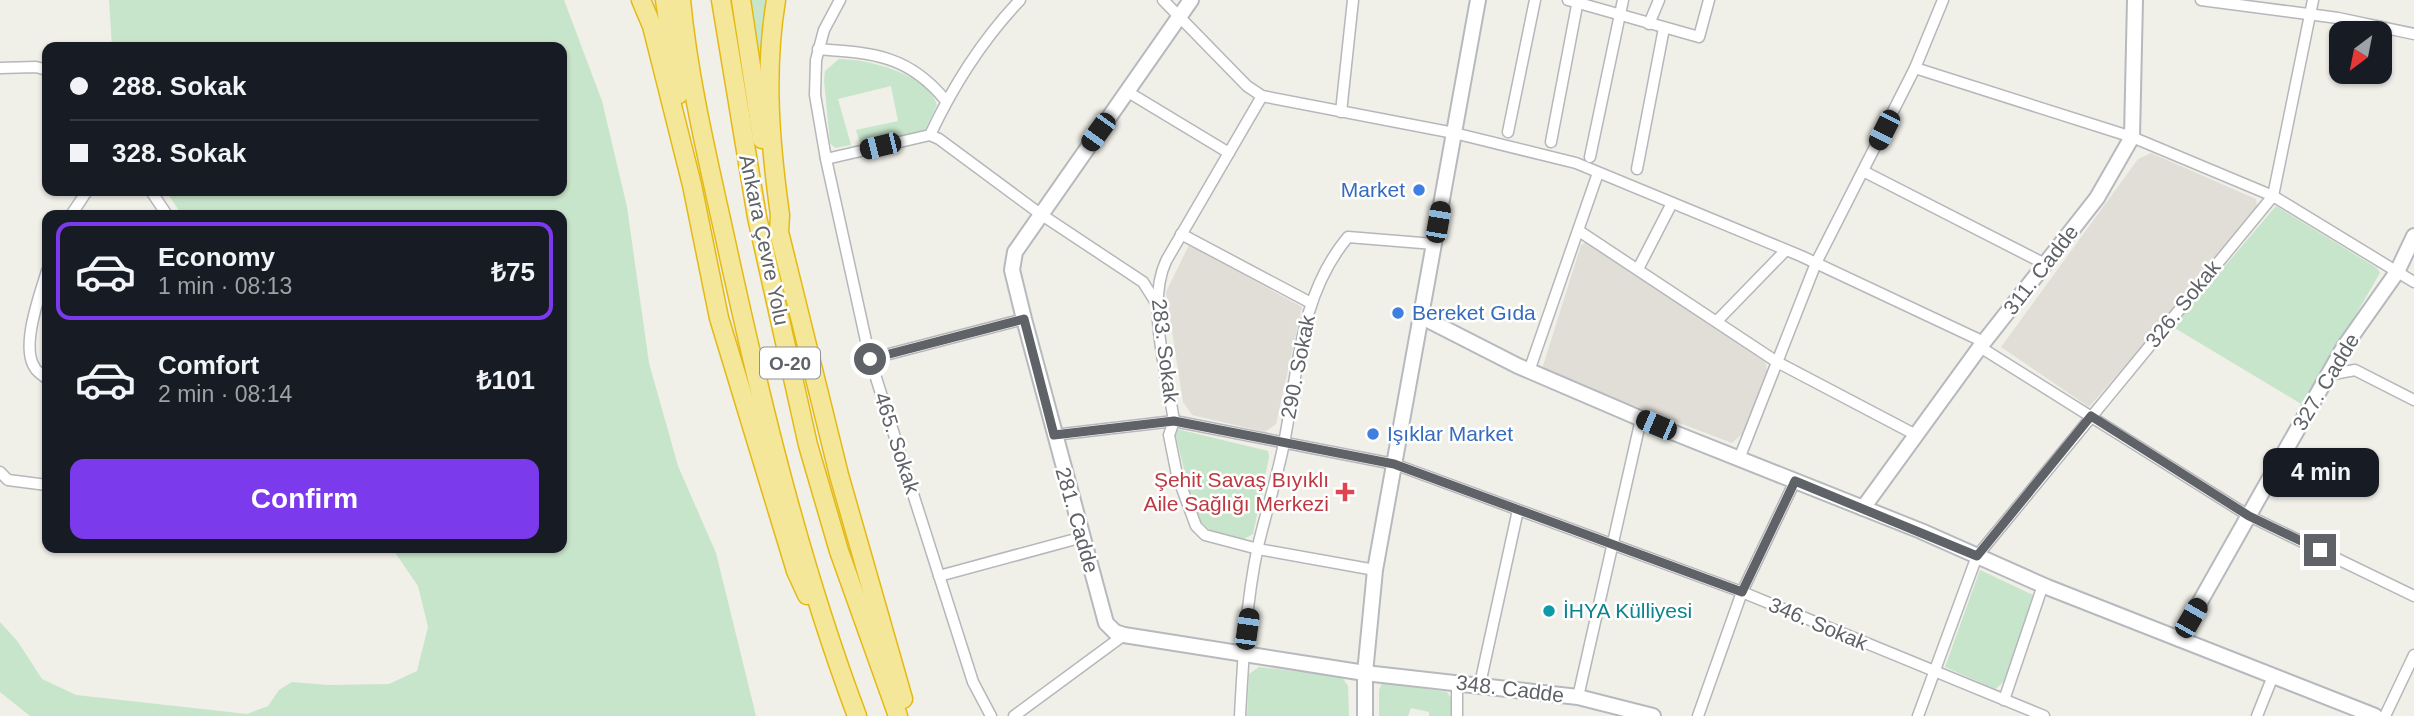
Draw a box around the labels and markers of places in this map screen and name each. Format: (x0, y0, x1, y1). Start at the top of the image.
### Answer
place label: Market (1341, 178, 1405, 201)
marker: Market (1411, 182, 1427, 198)
place label: Bereket Gıda (1412, 301, 1536, 324)
marker: Bereket Gıda (1390, 305, 1406, 321)
place label: Işıklar Market (1387, 422, 1513, 445)
marker: Işıklar Market (1365, 426, 1381, 442)
place label: Şehit Savaş Bıyıklı Aile Sağlığı Merkezi (1143, 468, 1329, 515)
marker: Şehit Savaş Bıyıklı Aile Sağlığı Merkezi (1335, 482, 1355, 502)
place label: İHYA Külliyesi (1563, 599, 1692, 622)
marker: İHYA Külliyesi (1541, 603, 1557, 619)

